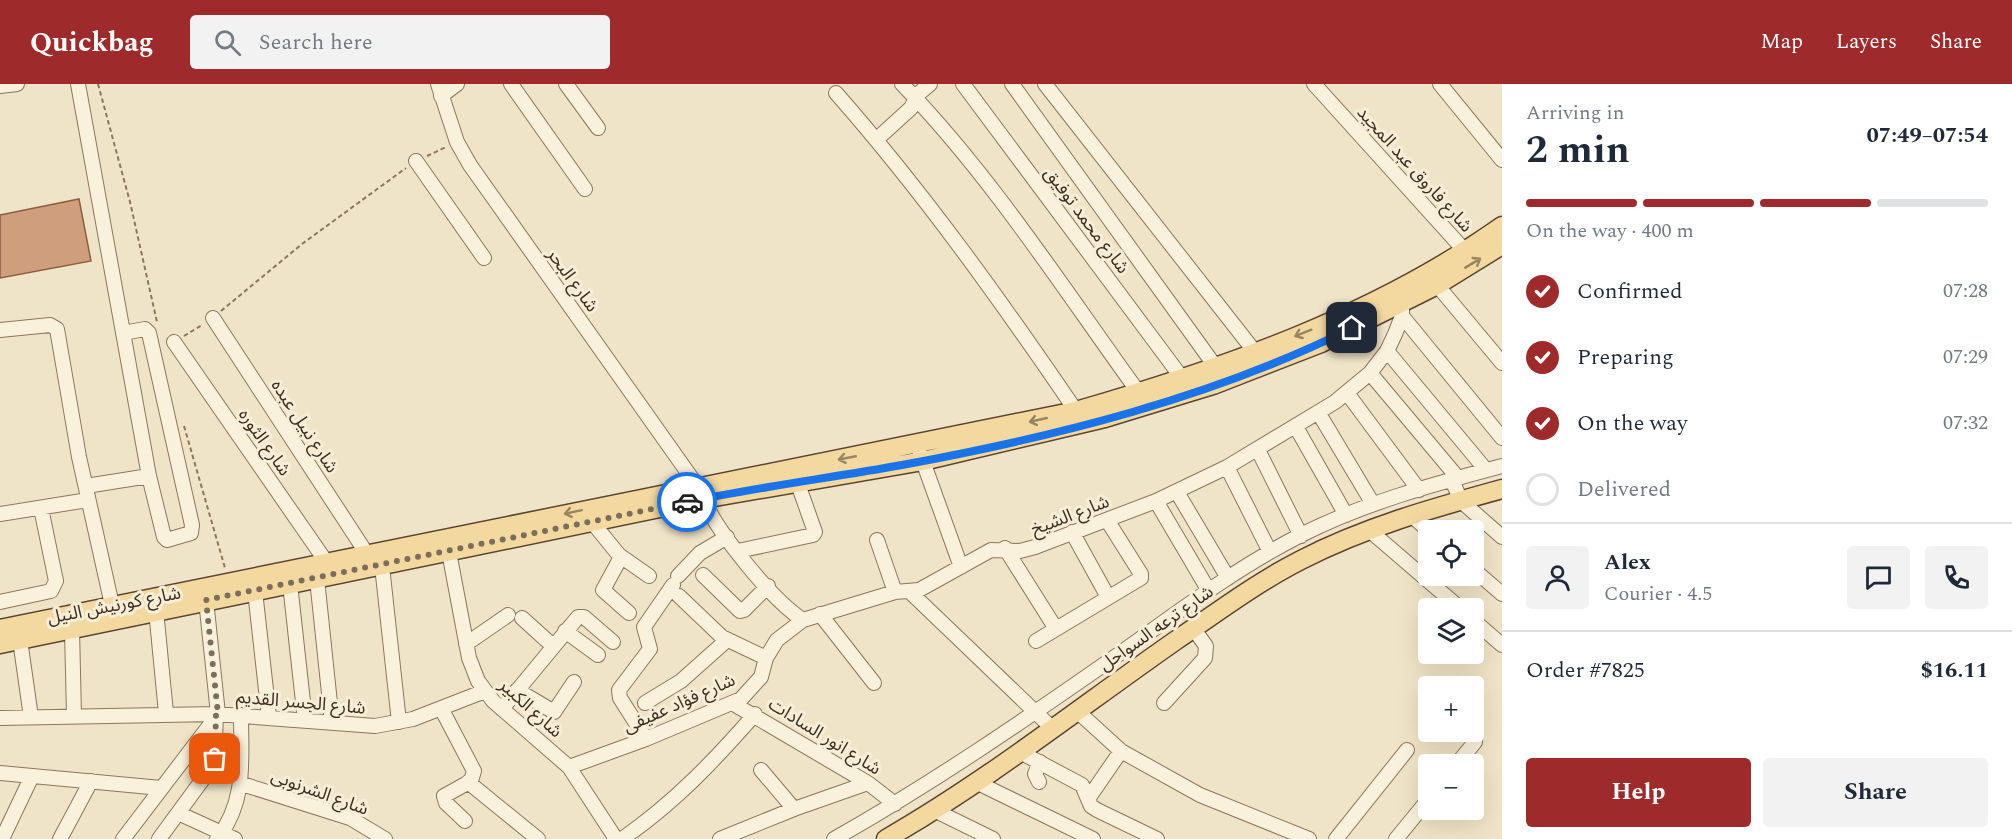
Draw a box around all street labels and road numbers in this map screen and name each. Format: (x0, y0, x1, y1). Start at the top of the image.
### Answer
street label: شارع فاروق عبد المجيد (1350, 100, 1479, 239)
street label: شارع محمد توفيق (1037, 161, 1136, 280)
street label: شارع البحر (540, 242, 605, 318)
street label: شارع نبيل عبده (264, 374, 345, 479)
street label: شارع الثوره (231, 403, 298, 482)
street label: شارع الشيخ (1027, 488, 1113, 543)
street label: شارع كورنيش النيل (45, 579, 183, 632)
street label: شارع ترعه السواحل (1093, 579, 1219, 678)
street label: شارع فؤاد عفيفى (619, 667, 740, 740)
street label: شارع الكبير (492, 672, 569, 744)
street label: شارع الجسر القديم (235, 683, 367, 722)
street label: شارع انور السادات (763, 691, 886, 782)
street label: شارع الشرنوبى (267, 762, 372, 823)

